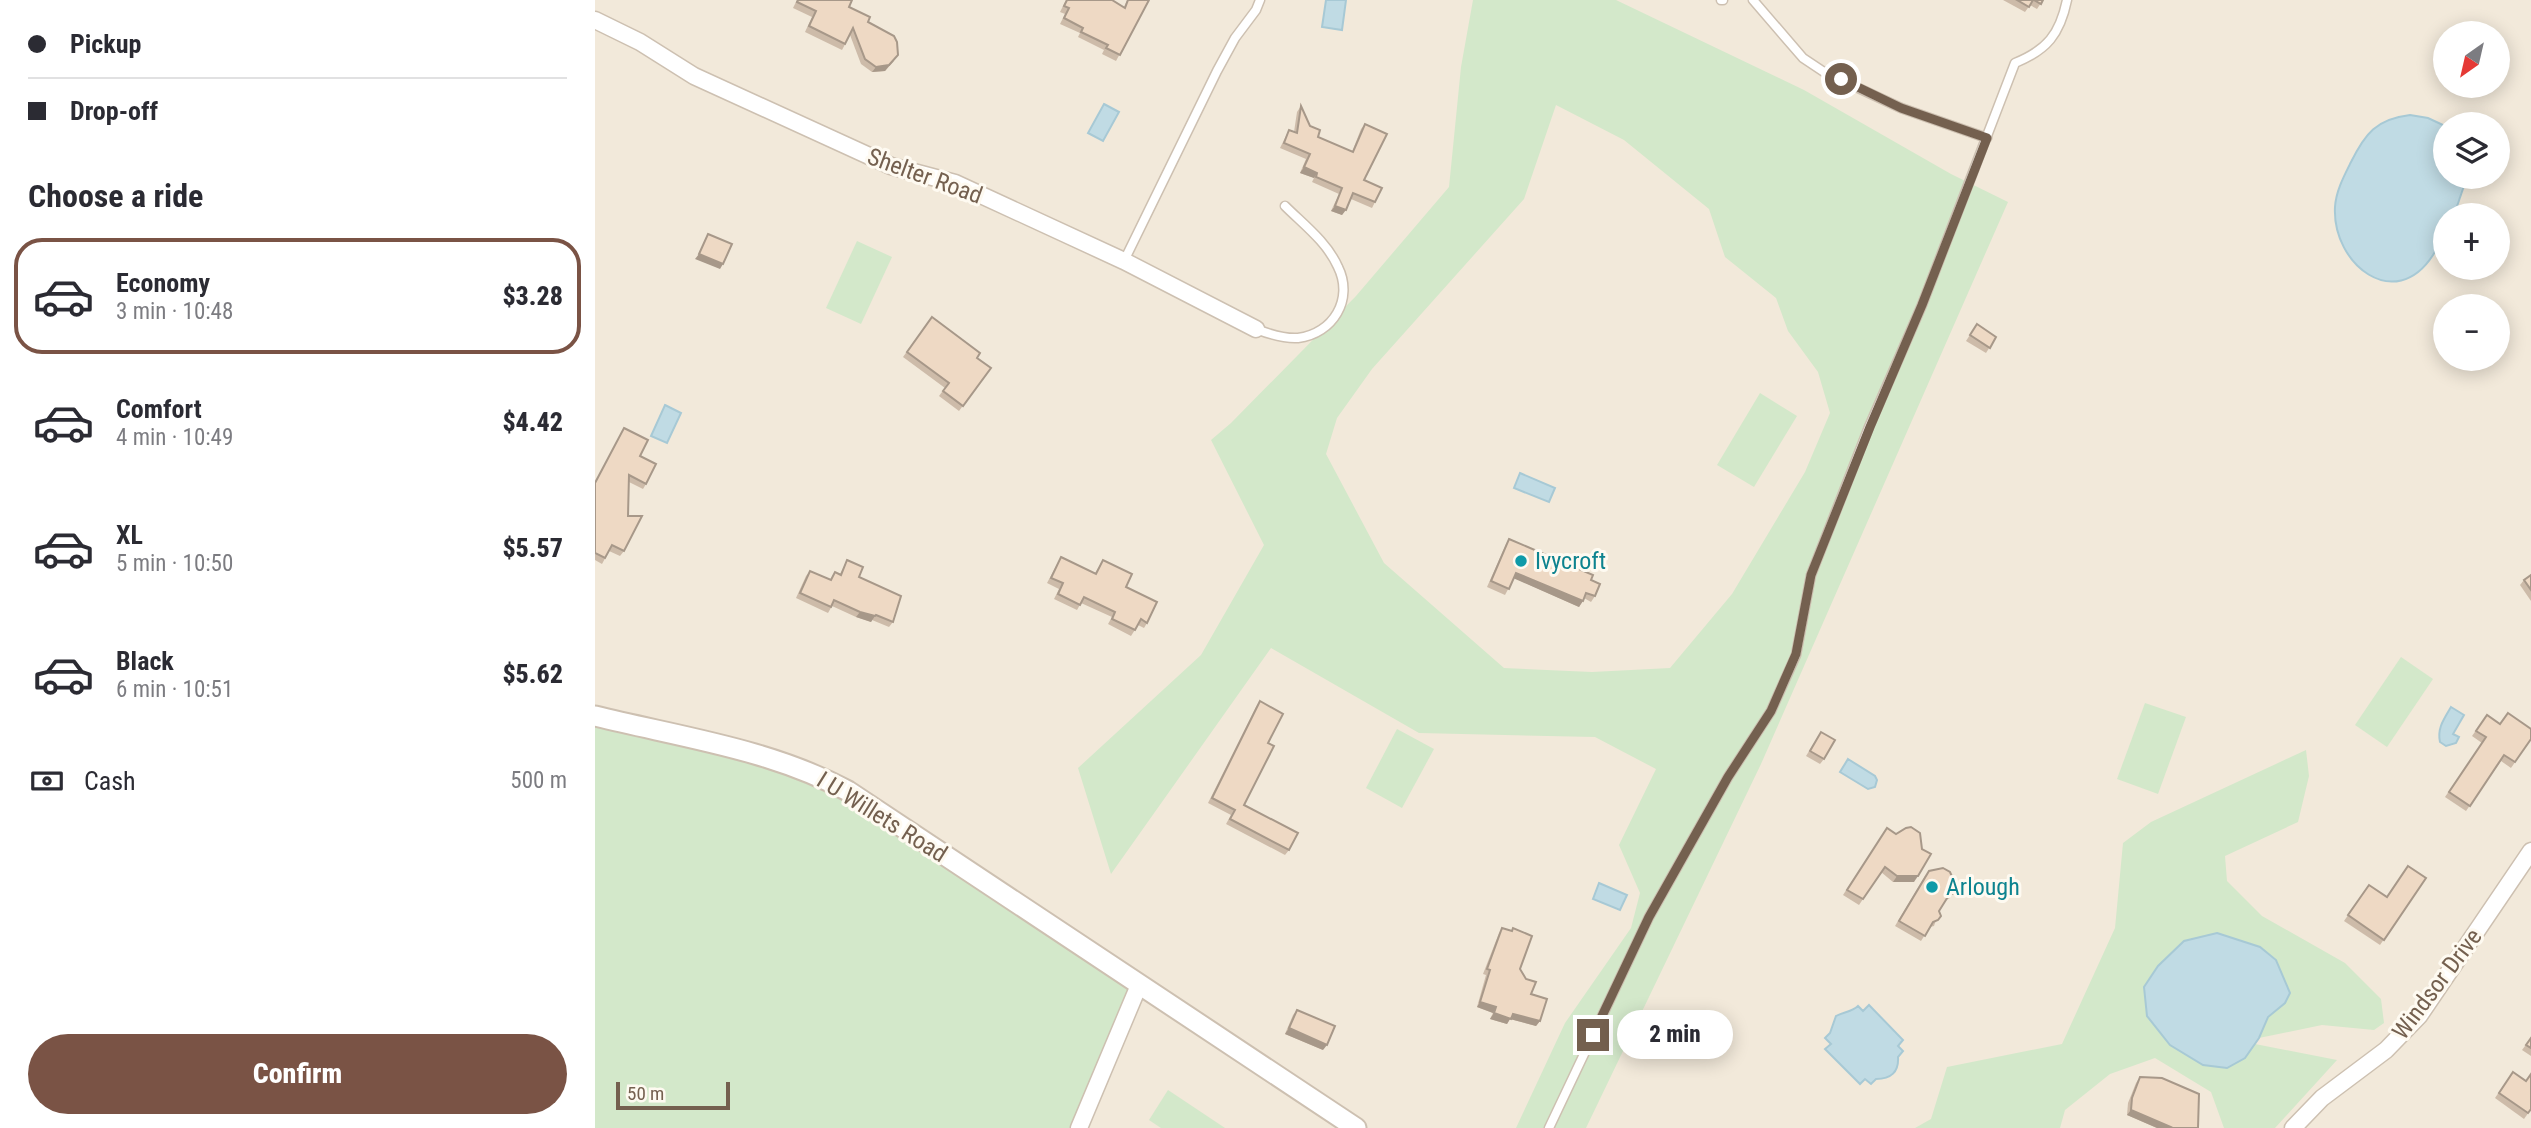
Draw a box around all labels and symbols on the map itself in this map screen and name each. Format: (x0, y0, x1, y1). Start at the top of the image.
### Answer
north arrow (2433, 21, 2509, 98)
route start (1825, 63, 1857, 95)
street label: Shelter Road (864, 142, 986, 210)
place label: Ivycroft (1535, 547, 1606, 575)
marker: Ivycroft (1513, 553, 1529, 569)
street label: I U Willets Road (812, 766, 952, 868)
place label: Arlough (1946, 873, 2020, 901)
marker: Arlough (1924, 879, 1940, 895)
street label: Windsor Drive (2386, 923, 2488, 1045)
callout: 2 min (1618, 1010, 1733, 1060)
route end (1577, 1019, 1609, 1051)
scale bar (616, 1079, 730, 1111)

